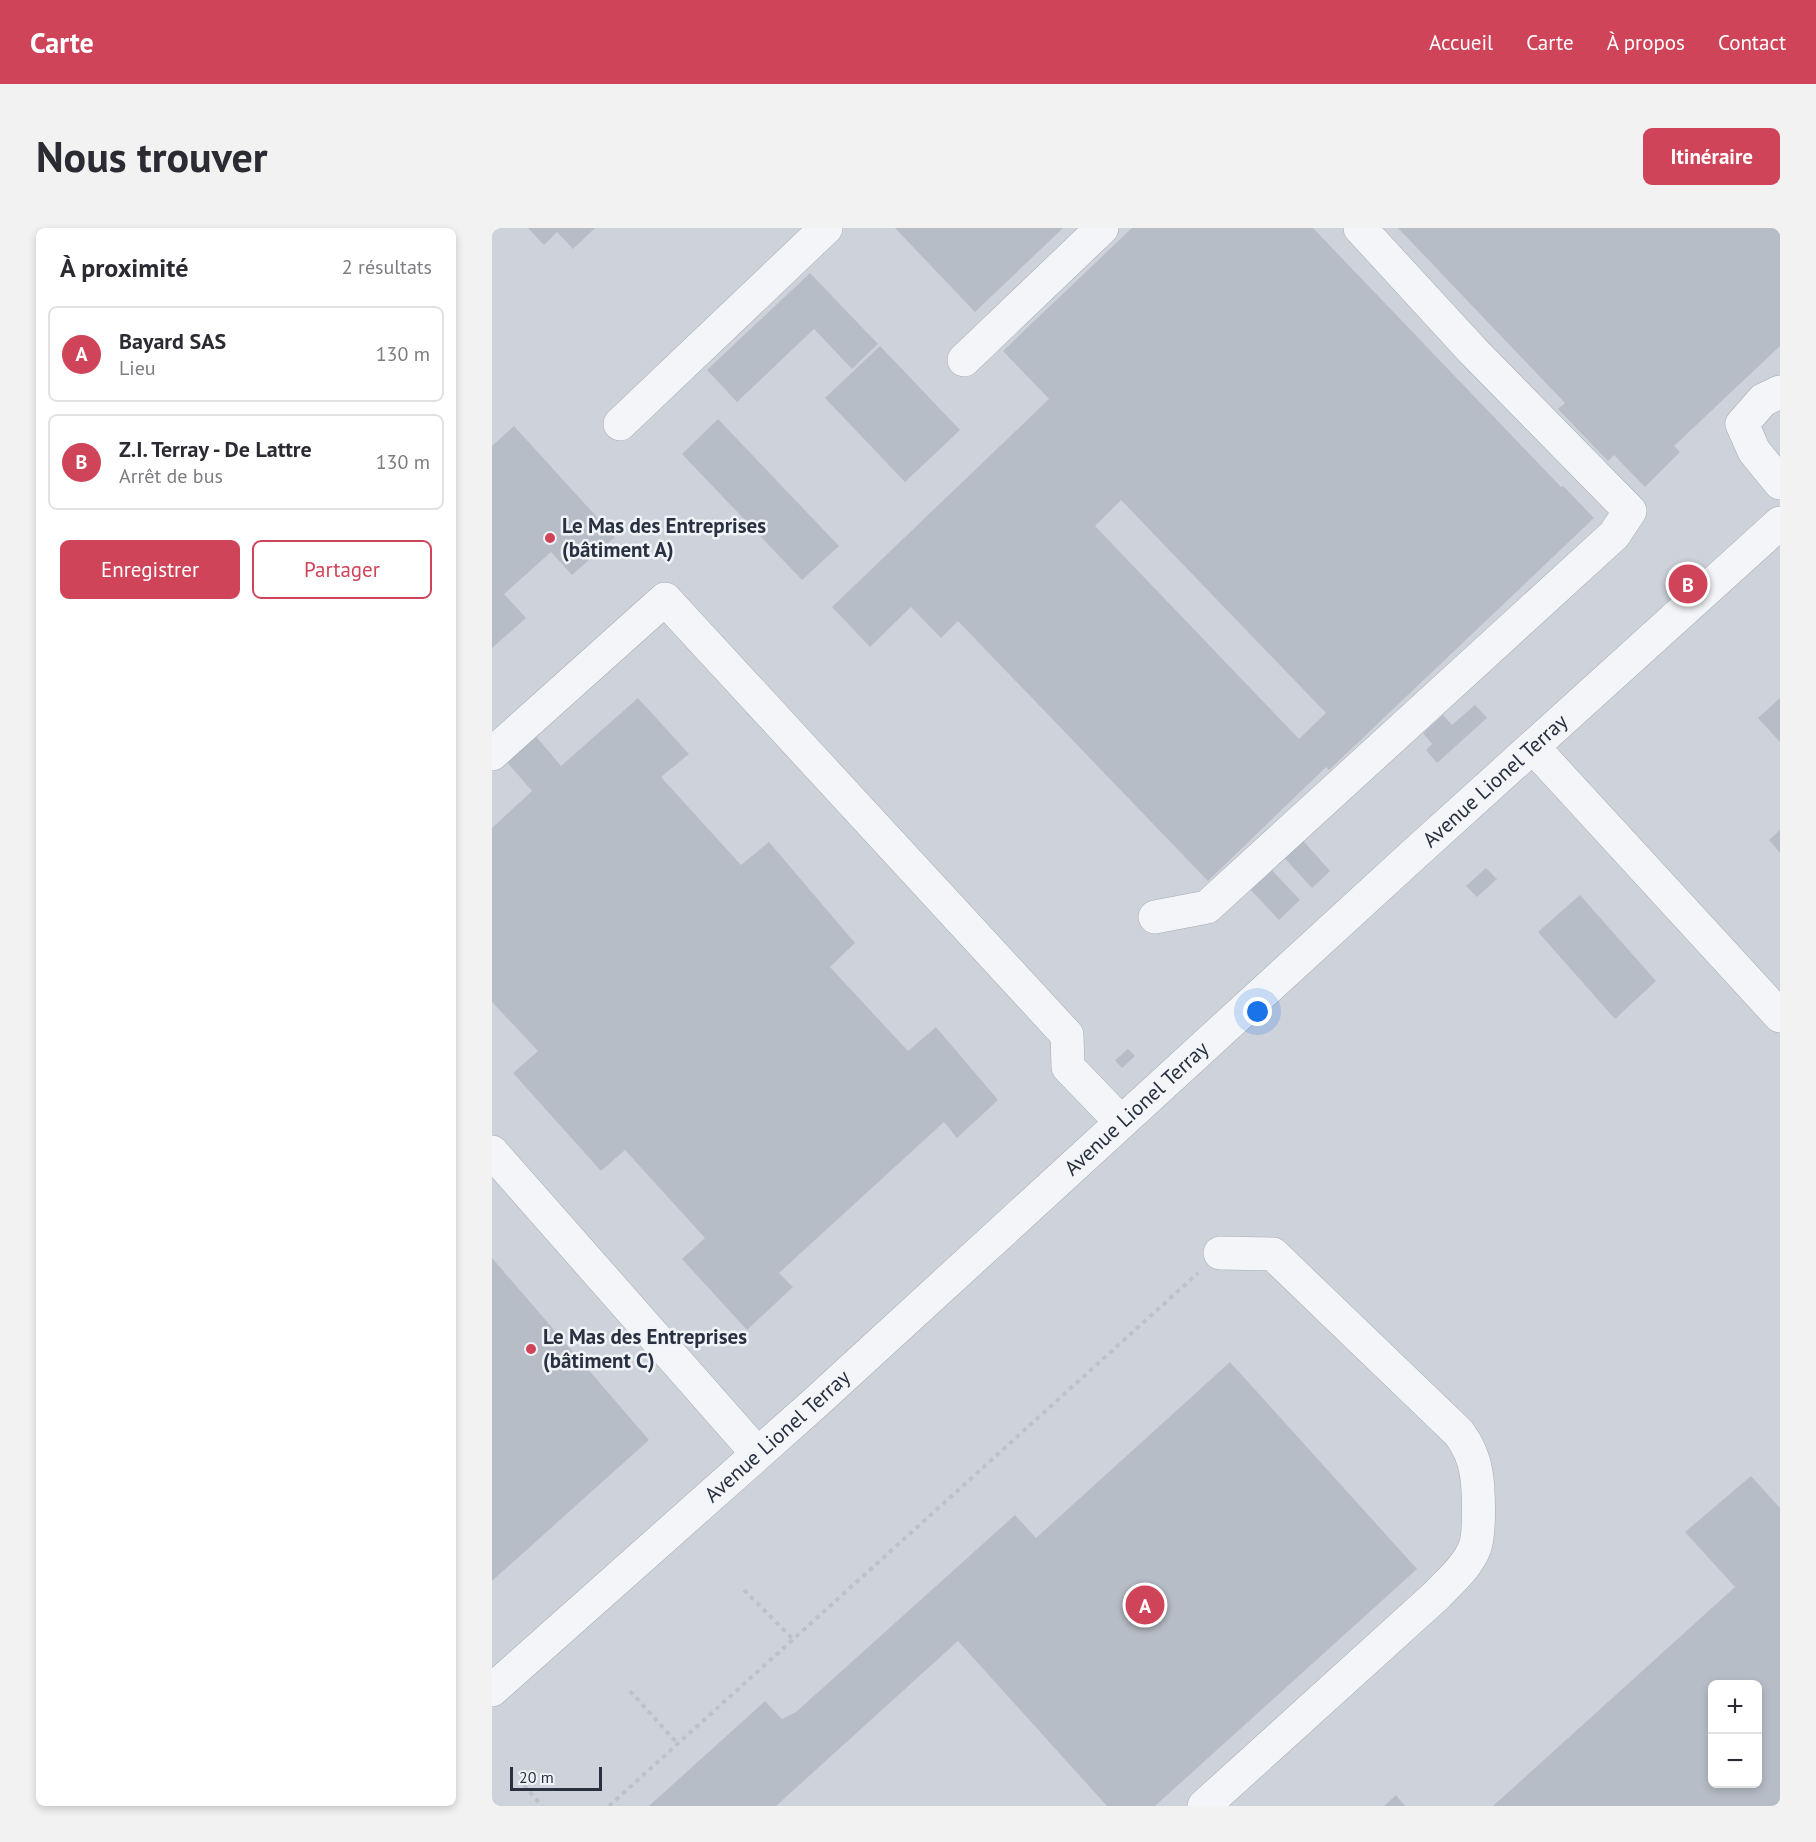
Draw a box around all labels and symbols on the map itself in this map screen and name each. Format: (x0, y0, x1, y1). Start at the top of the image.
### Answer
place label: Le Mas des Entreprises (bâtiment A) (562, 512, 766, 563)
marker: Le Mas des Entreprises (bâtiment A) (543, 531, 557, 545)
pin: B (1668, 562, 1708, 606)
street label: Avenue Lionel Terray (1417, 708, 1573, 853)
your location (1243, 997, 1272, 1026)
street label: Avenue Lionel Terray (1058, 1035, 1214, 1181)
place label: Le Mas des Entreprises (bâtiment C) (543, 1323, 747, 1374)
marker: Le Mas des Entreprises (bâtiment C) (524, 1342, 538, 1356)
street label: Avenue Lionel Terray (699, 1363, 856, 1508)
pin: A (1126, 1582, 1164, 1628)
scale bar (510, 1764, 602, 1792)

